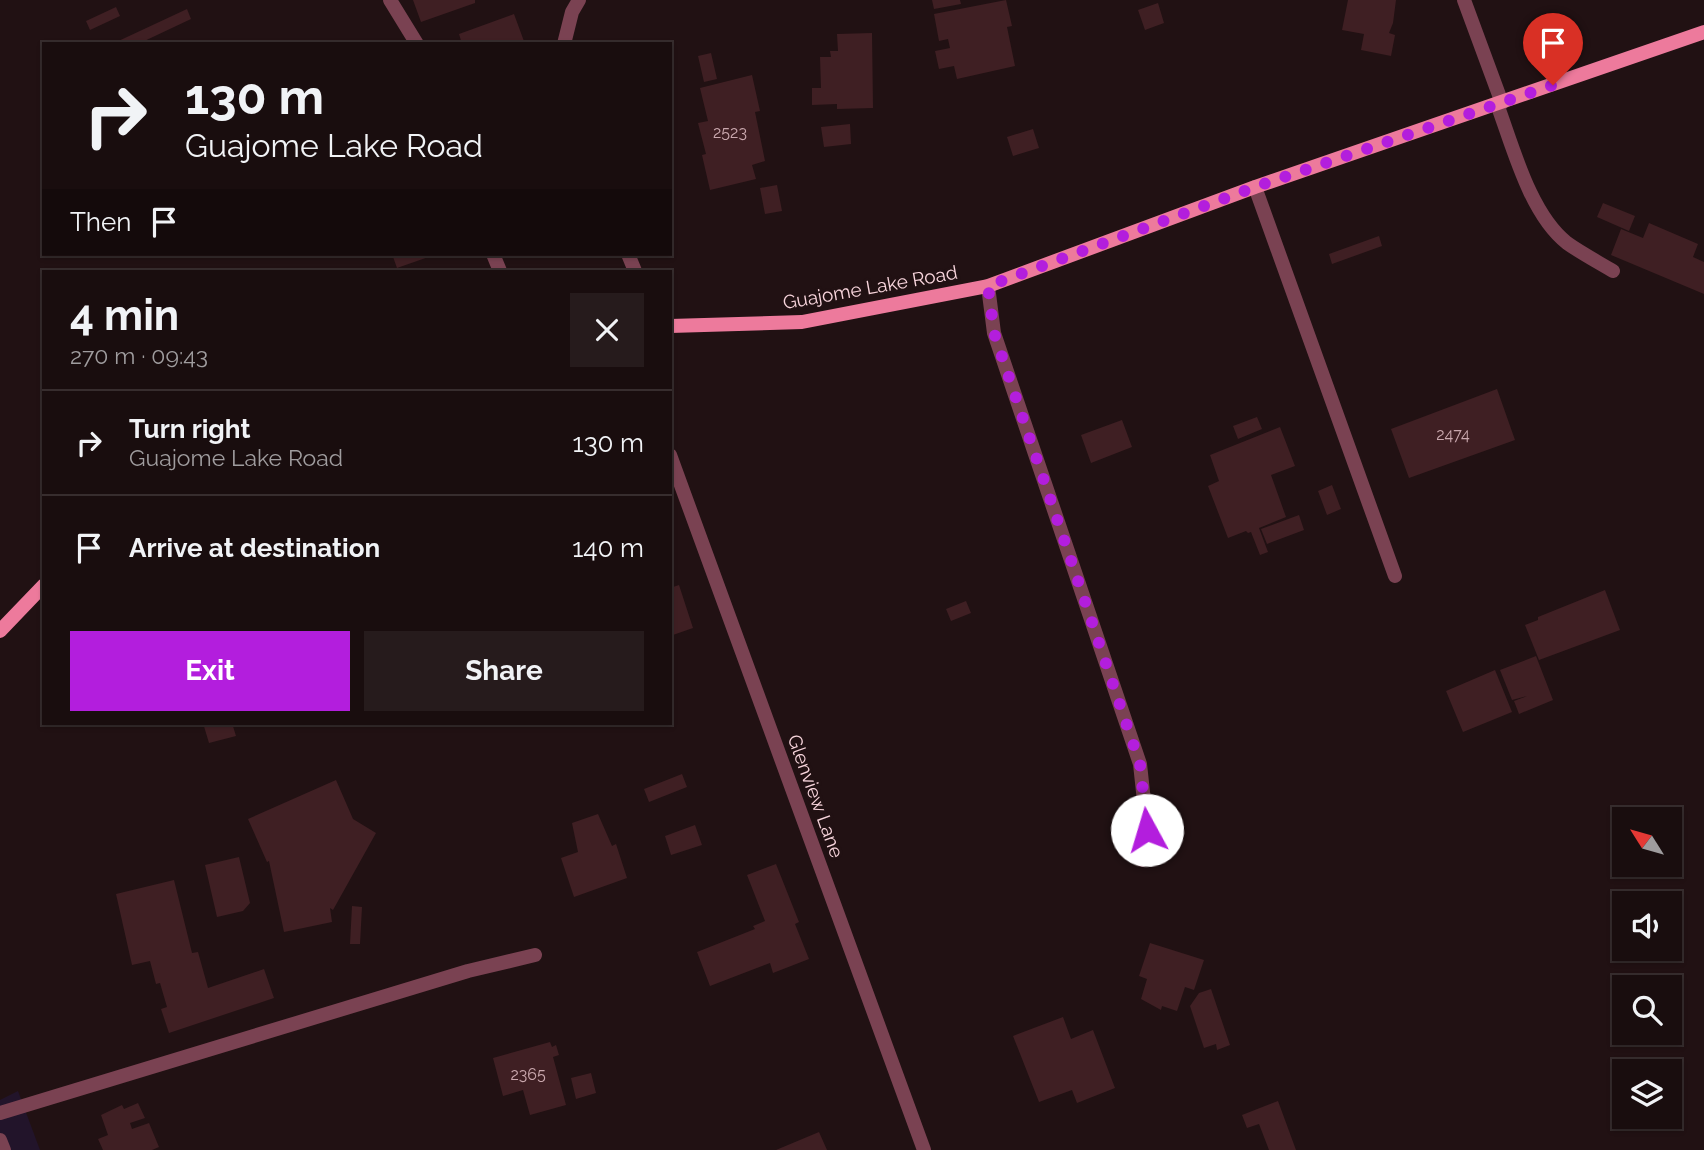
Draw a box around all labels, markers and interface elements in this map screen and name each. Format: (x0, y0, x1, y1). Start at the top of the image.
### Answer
pin (1523, 13, 1583, 85)
icon: arrive (1534, 24, 1572, 62)
text: 130 m (185, 68, 324, 125)
icon: right (70, 70, 161, 161)
house number: 2523 (713, 123, 747, 142)
text: Guajome Lake Road (185, 127, 483, 164)
icon: arrive (145, 203, 183, 241)
text: Then (70, 207, 131, 237)
street label: Guajome Lake Road (781, 261, 959, 313)
text: 4 min (70, 291, 179, 340)
button: close (570, 293, 644, 367)
text: 270 m · 09:43 (70, 342, 208, 369)
text: Turn right (129, 414, 250, 444)
icon: right (70, 424, 108, 462)
house number: 2474 (1436, 425, 1470, 444)
text: 130 m (573, 428, 644, 458)
text: Guajome Lake Road (129, 444, 343, 471)
icon: arrive (70, 529, 108, 567)
text: Arrive at destination (129, 533, 380, 563)
text: 140 m (572, 533, 644, 563)
button: Exit (70, 631, 350, 711)
button: Share (364, 631, 644, 711)
street label: Glenview Lane (784, 731, 848, 861)
position arrow (1110, 793, 1184, 867)
north arrow (1612, 807, 1682, 877)
map controls (1612, 807, 1682, 1129)
button: sound (1612, 891, 1682, 961)
button: search (1612, 975, 1682, 1045)
button: layers (1612, 1059, 1682, 1129)
house number: 2365 (510, 1065, 546, 1084)

